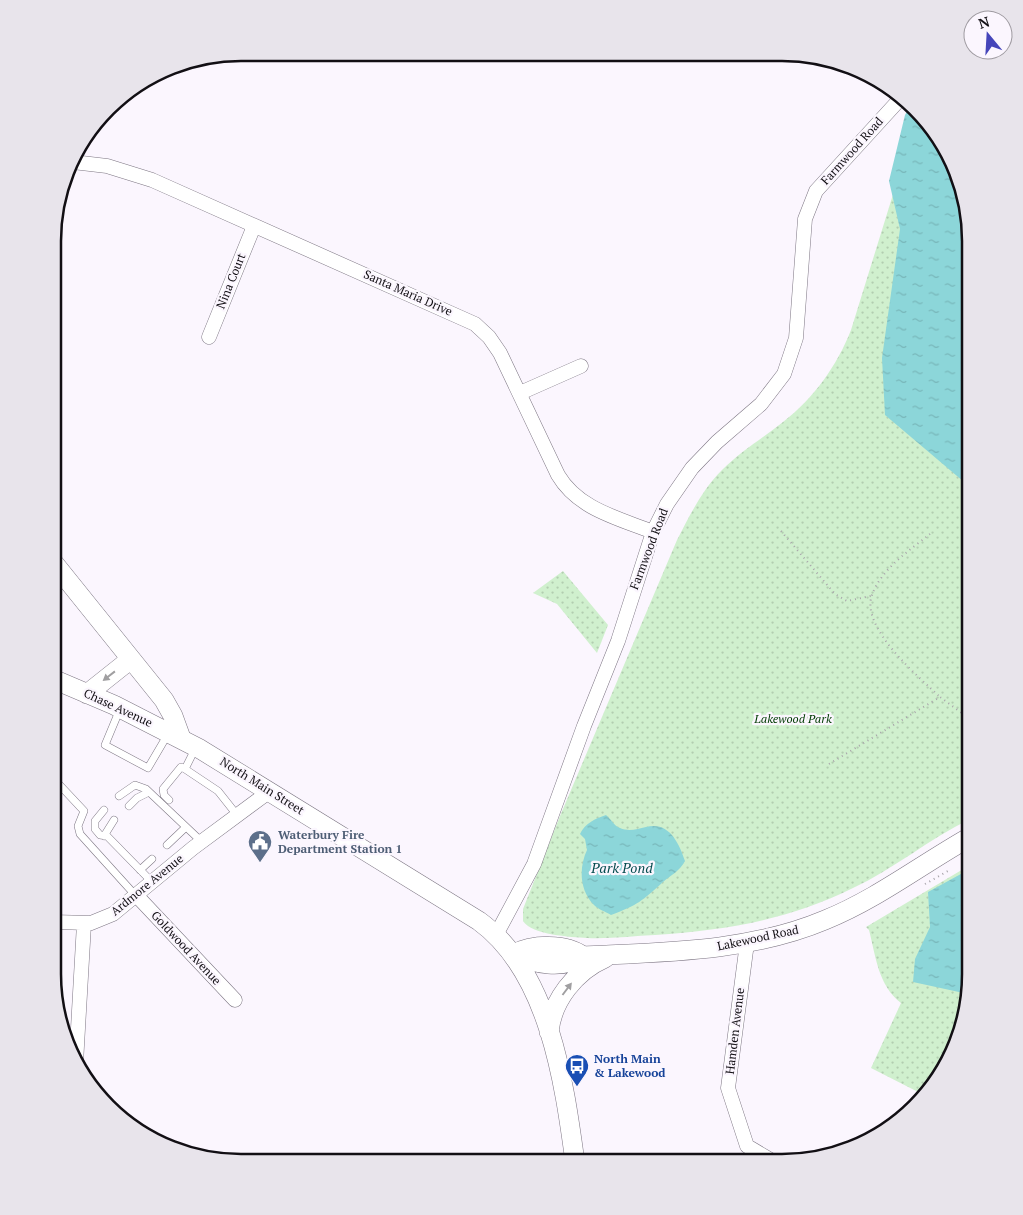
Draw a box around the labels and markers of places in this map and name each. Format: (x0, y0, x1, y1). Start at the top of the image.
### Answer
place label: Waterbury Fire Department Station 1 (278, 827, 402, 856)
public building icon: Waterbury Fire Department Station 1 (247, 829, 273, 863)
place label: North Main & Lakewood (594, 1051, 666, 1080)
bus stop icon: North Main & Lakewood (564, 1053, 590, 1087)

